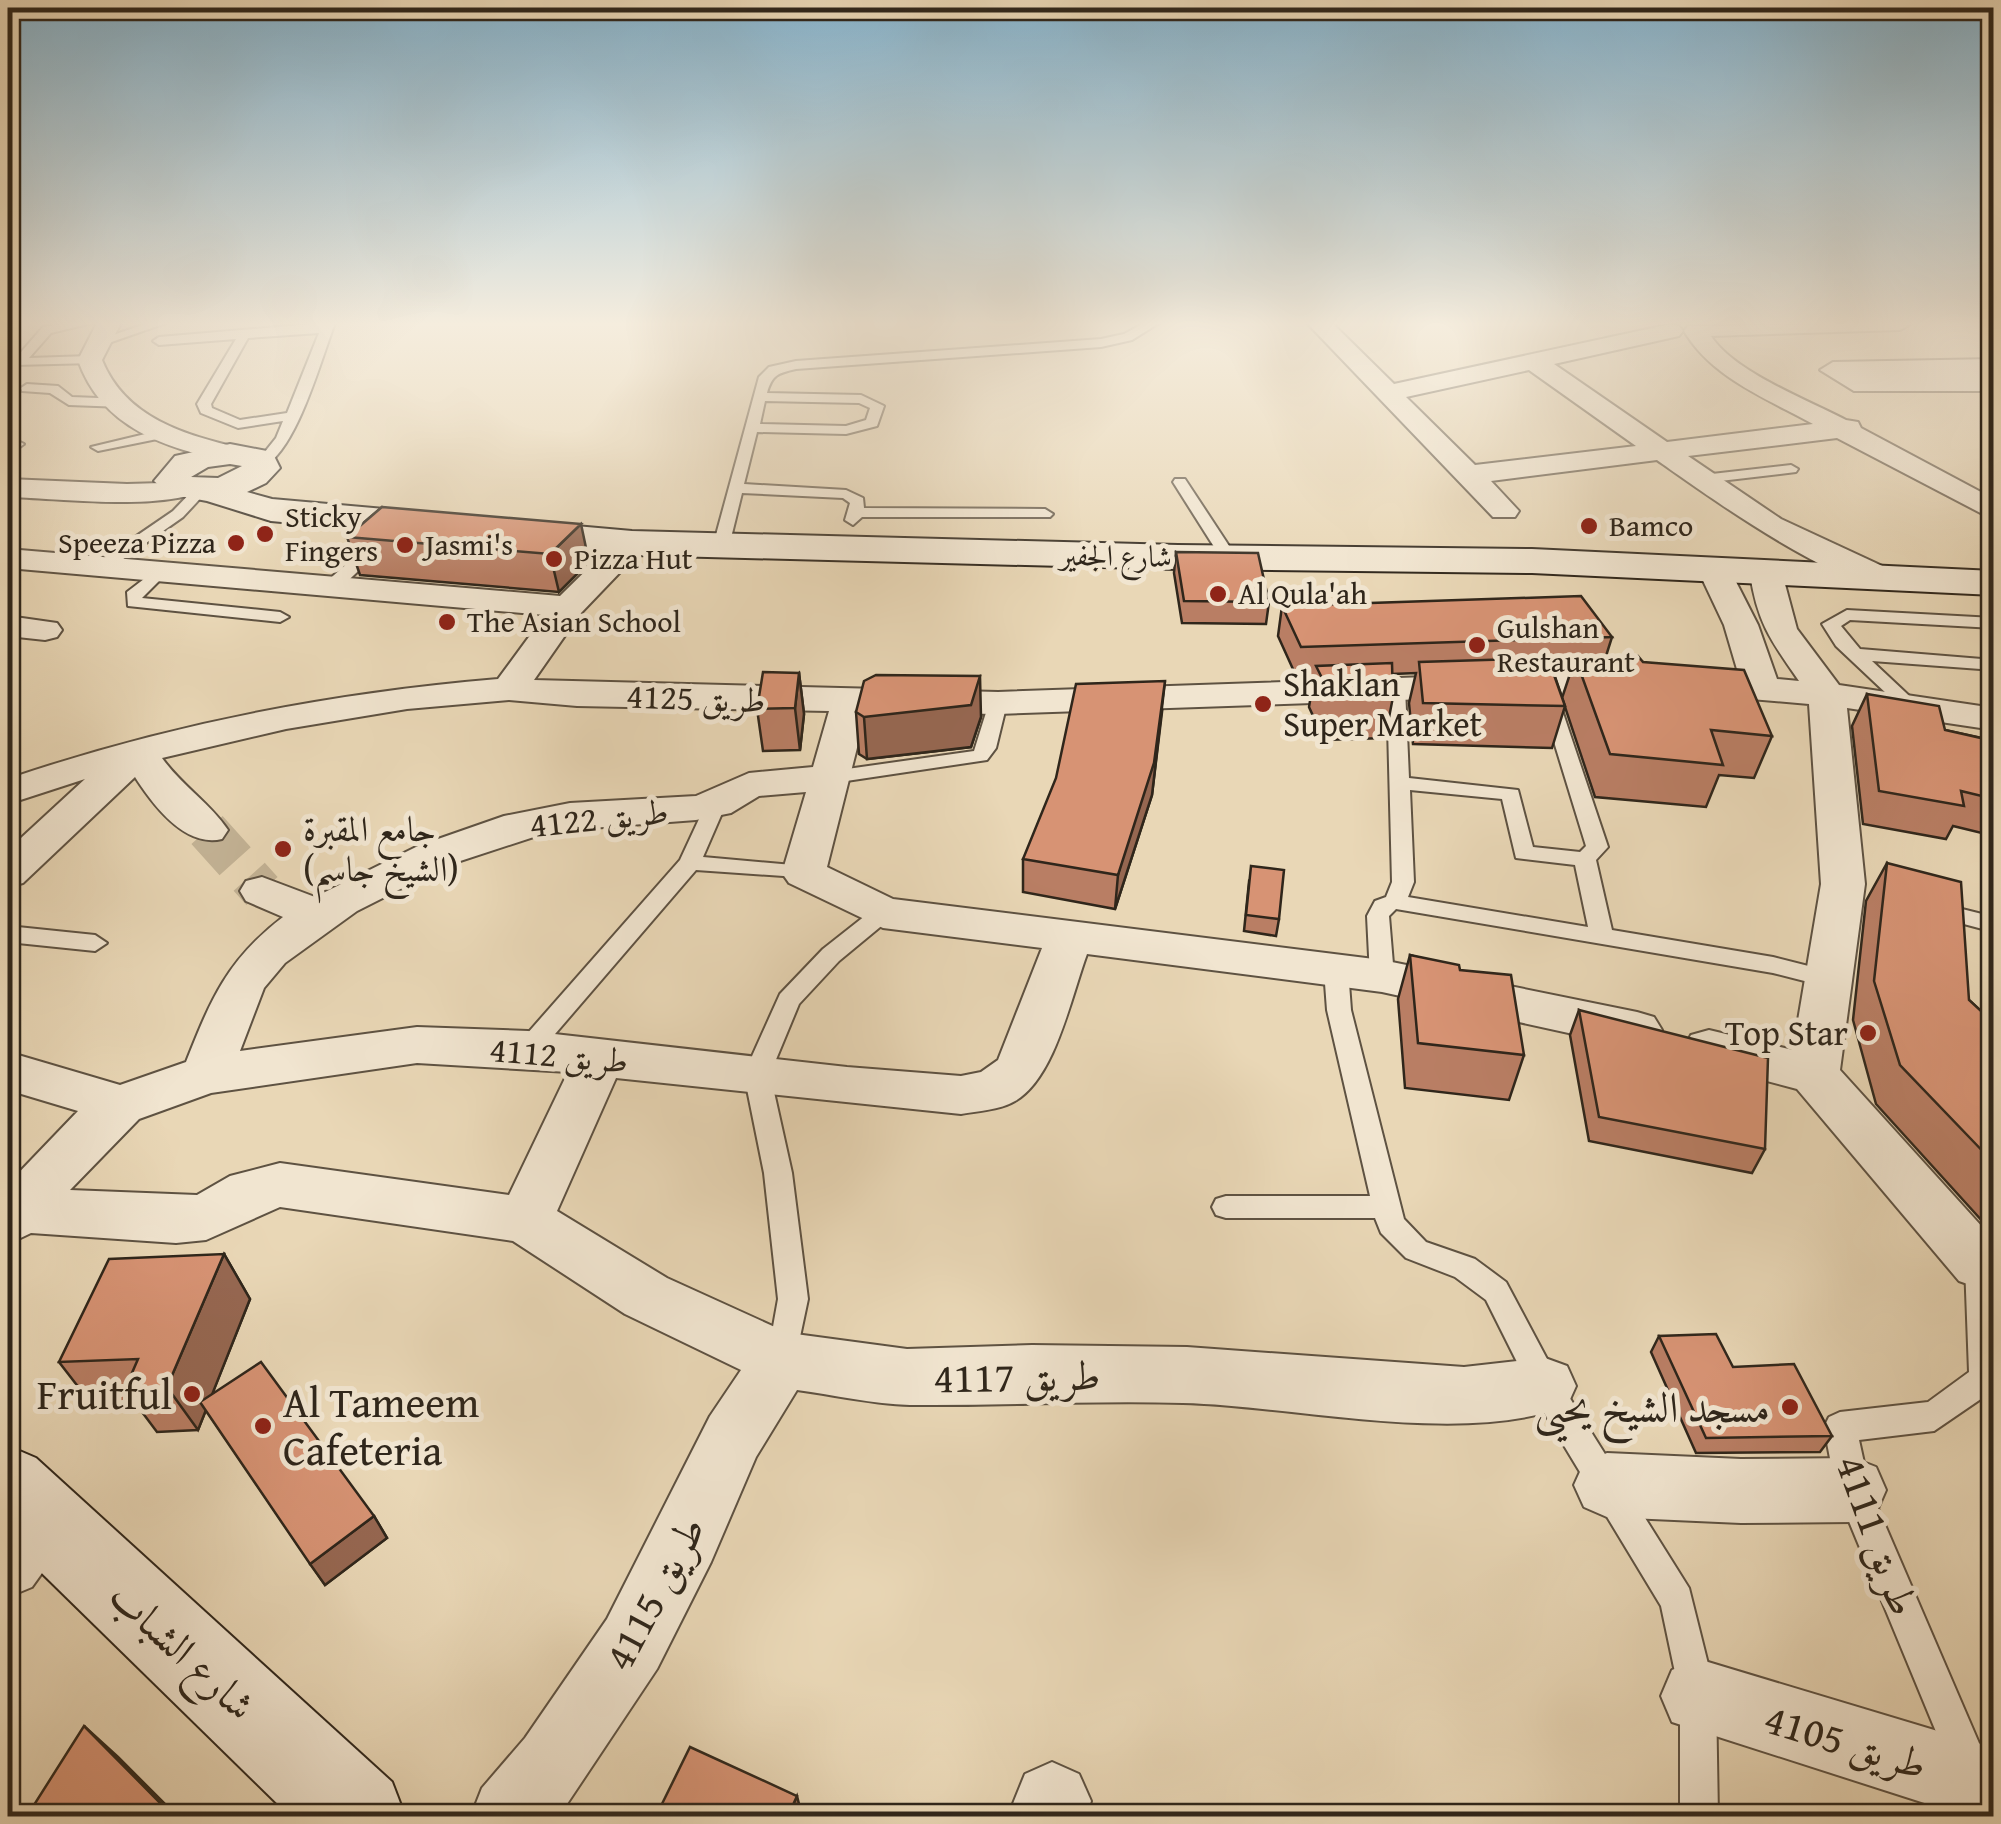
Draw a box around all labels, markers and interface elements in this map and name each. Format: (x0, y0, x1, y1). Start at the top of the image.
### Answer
place label: Sticky Fingers (285, 494, 378, 572)
place label: Bamco (1609, 503, 1693, 547)
marker: Bamco (1578, 515, 1600, 537)
place label: Speeza Pizza (58, 520, 216, 564)
place label: Jasmi's (421, 522, 513, 566)
marker: Sticky Fingers (254, 523, 276, 545)
marker: Speeza Pizza (225, 532, 247, 554)
street label: شارع الجفير (1057, 532, 1172, 582)
marker: Jasmi's (394, 534, 416, 556)
place label: Pizza Hut (574, 536, 693, 580)
marker: Pizza Hut (543, 548, 565, 570)
place label: Al Qula'ah (1238, 571, 1367, 615)
marker: Al Qula'ah (1207, 583, 1229, 605)
place label: The Asian School (467, 599, 681, 643)
place label: Gulshan Restaurant (1497, 605, 1635, 683)
marker: The Asian School (436, 611, 458, 633)
marker: Gulshan Restaurant (1466, 634, 1488, 656)
place label: Shaklan Super Market (1283, 658, 1482, 749)
street label: طريق 4125 (626, 670, 766, 725)
marker: Shaklan Super Market (1252, 693, 1274, 715)
street label: طريق 4122 (527, 785, 671, 850)
place label: جامع المقبرة (الشيخ جاسم) (303, 803, 459, 904)
marker: جامع المقبرة (الشيخ جاسم) (272, 838, 294, 860)
place label: Top Star (1725, 1007, 1848, 1058)
marker: Top Star (1857, 1022, 1879, 1044)
street label: طريق 4112 (488, 1023, 631, 1086)
street label: طريق 4117 (933, 1344, 1101, 1407)
place label: Fruitful (37, 1363, 172, 1424)
place label: Al Tameem Cafeteria (283, 1371, 479, 1480)
place label: مسجد الشيخ يحيى (1534, 1376, 1770, 1445)
marker: Fruitful (181, 1383, 203, 1405)
marker: مسجد الشيخ يحيى (1779, 1396, 1801, 1418)
marker: Al Tameem Cafeteria (252, 1415, 274, 1437)
street label: طريق 4111 (1821, 1446, 1936, 1624)
street label: طريق 4115 (587, 1505, 720, 1681)
street label: شارع الشباب (92, 1566, 270, 1738)
street label: طريق 4105 (1757, 1687, 1935, 1794)

